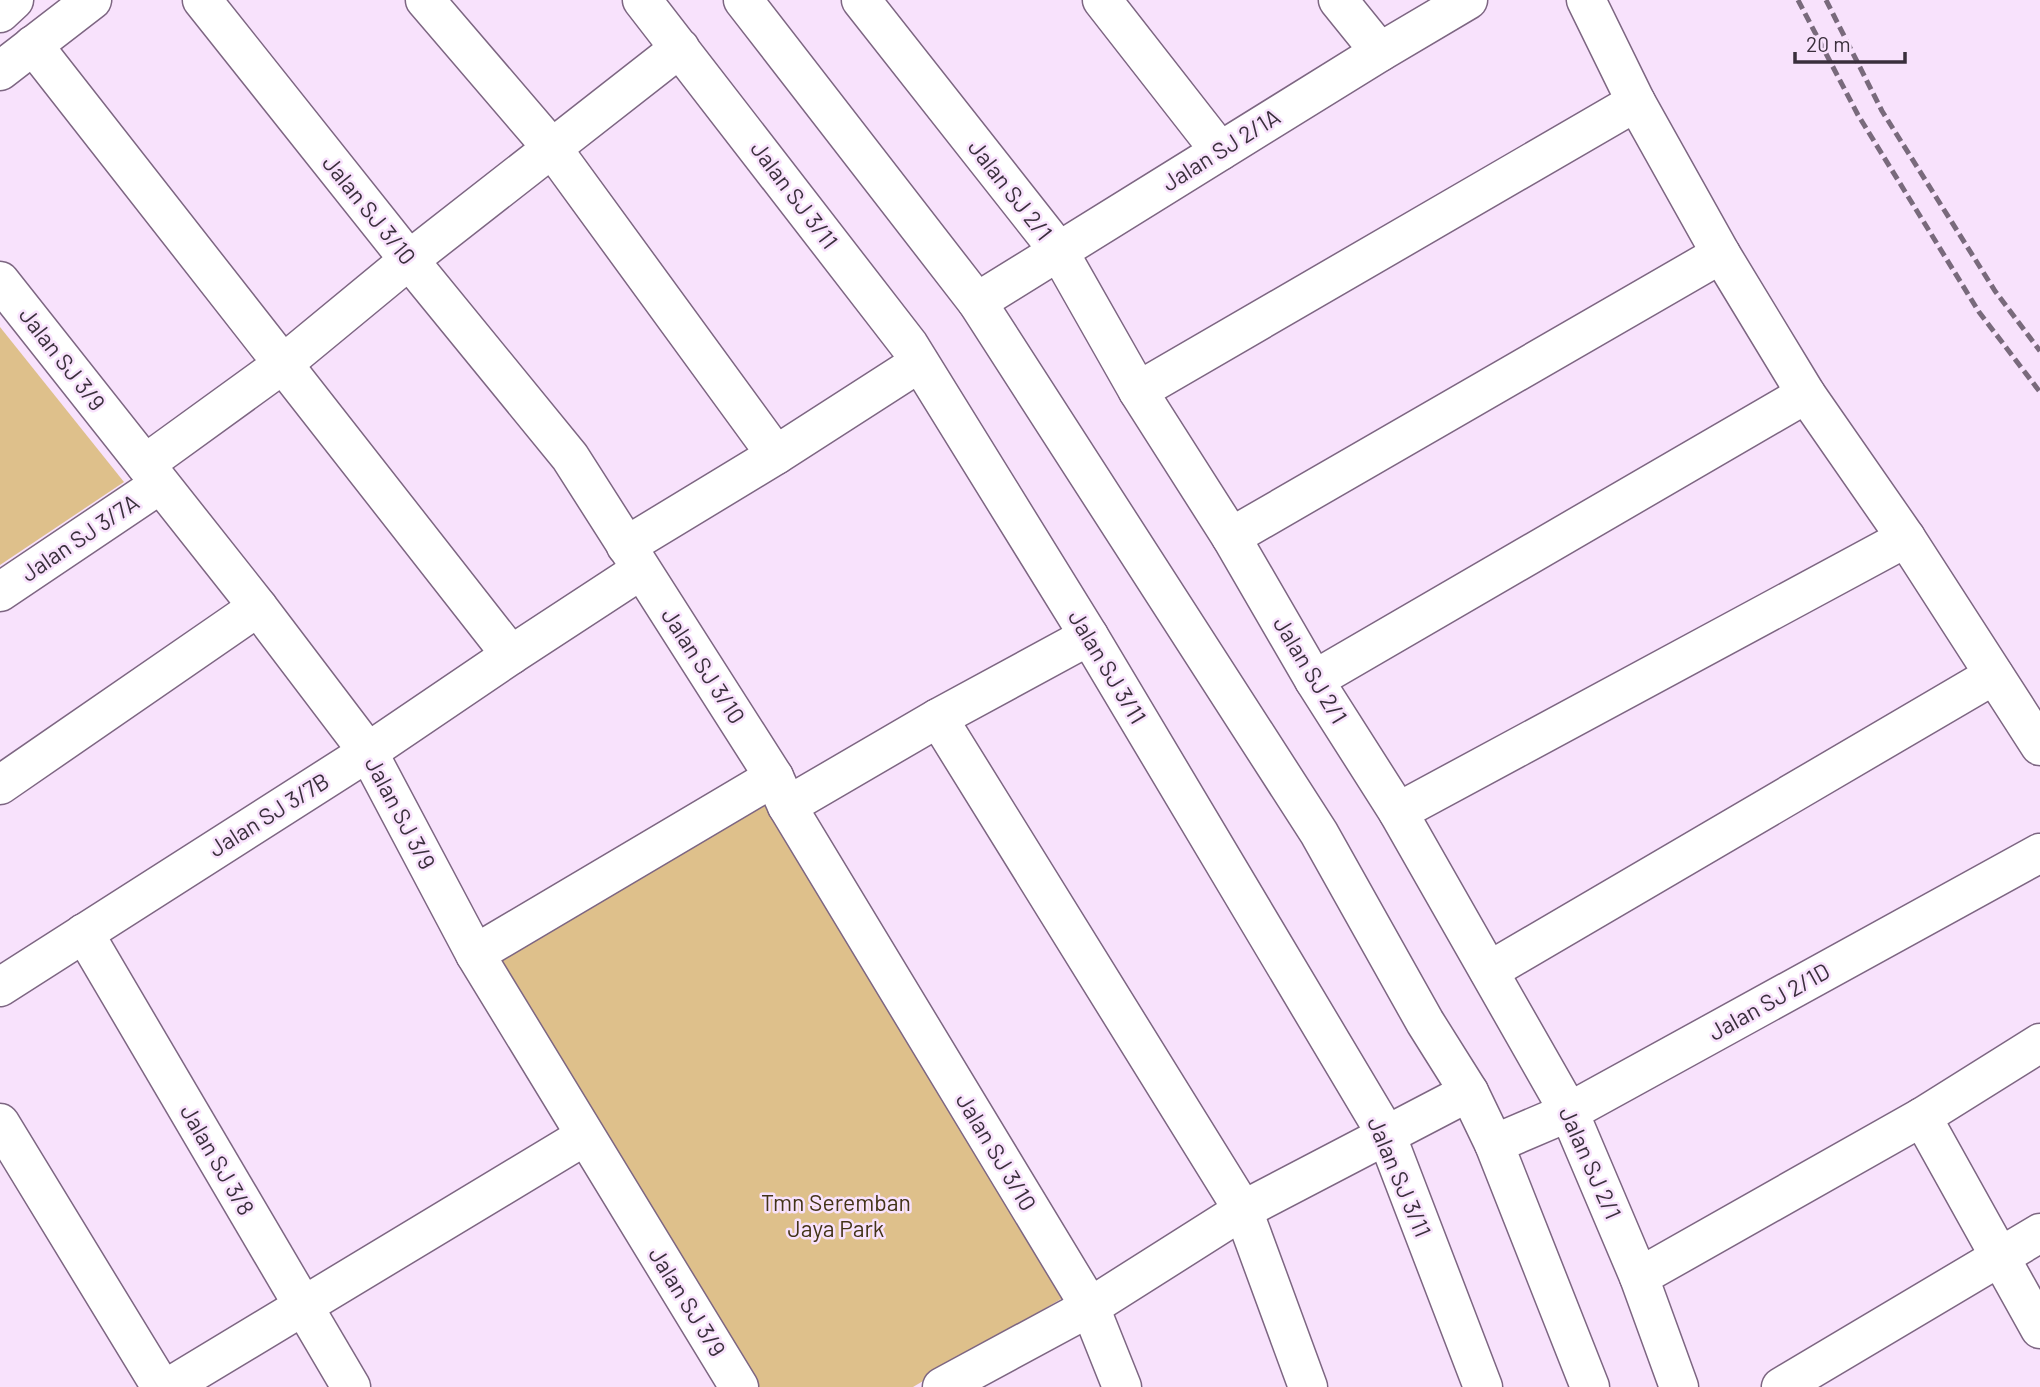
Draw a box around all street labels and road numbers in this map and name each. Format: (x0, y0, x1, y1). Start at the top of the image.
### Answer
street label: Jalan SJ 2/1A (1156, 102, 1285, 197)
street label: Jalan SJ 2/1 (963, 133, 1059, 245)
street label: Jalan SJ 3/11 (745, 135, 844, 254)
street label: Jalan SJ 3/10 (317, 149, 422, 270)
street label: Jalan SJ 3/9 (14, 301, 112, 416)
street label: Jalan SJ 3/7A (15, 487, 144, 587)
street label: Jalan SJ 3/10 (656, 602, 752, 729)
street label: Jalan SJ 3/11 (1063, 605, 1153, 728)
street label: Jalan SJ 2/1 (1268, 611, 1354, 728)
street label: Jalan SJ 3/9 (360, 751, 442, 874)
street label: Jalan SJ 3/7B (203, 766, 334, 862)
street label: Jalan SJ 2/1D (1703, 956, 1834, 1046)
street label: Jalan SJ 3/10 (951, 1087, 1043, 1216)
street label: Jalan SJ 3/8 (175, 1099, 261, 1220)
street label: Jalan SJ 2/1 (1554, 1102, 1628, 1223)
street label: Jalan SJ 3/11 (1362, 1112, 1438, 1241)
street label: Jalan SJ 3/9 (643, 1242, 732, 1361)

